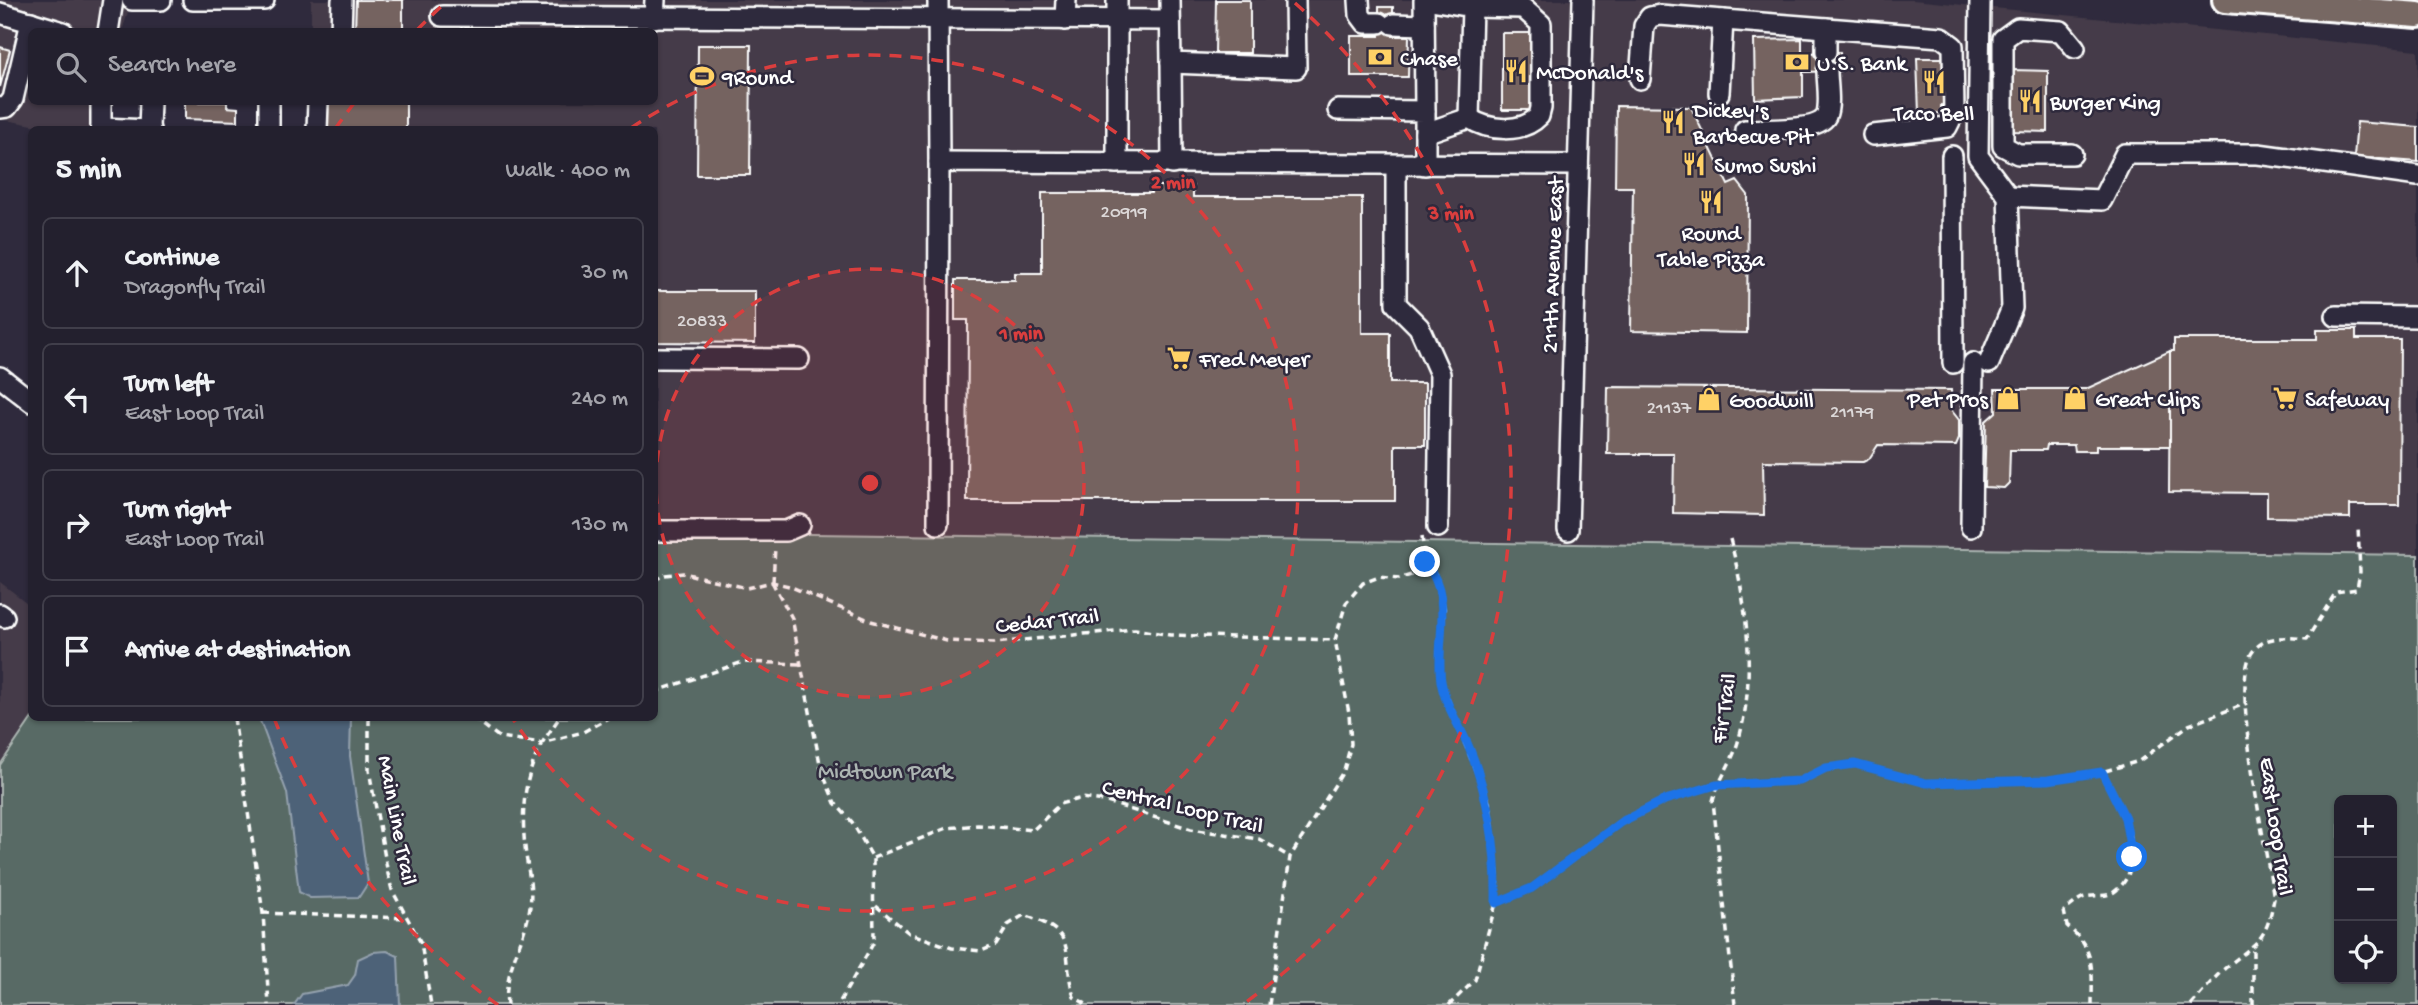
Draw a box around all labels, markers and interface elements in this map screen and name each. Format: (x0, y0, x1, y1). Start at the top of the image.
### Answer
search box (28, 28, 658, 105)
bank icon: Chase (1366, 43, 1394, 71)
place label: Chase (1400, 47, 1459, 74)
icon: search (52, 48, 90, 86)
bank icon: U.S. Bank (1783, 48, 1811, 76)
text: Search here (108, 51, 236, 82)
place label: U.S. Bank (1817, 52, 1909, 79)
restaurant icon: McDonald's (1502, 57, 1530, 85)
place label: McDonald's (1536, 61, 1644, 88)
sports icon: 9Round (688, 62, 716, 90)
place label: 9Round (721, 66, 794, 93)
restaurant icon: Taco Bell (1920, 68, 1948, 96)
restaurant icon: Burger King (2016, 87, 2044, 115)
place label: Burger King (2049, 91, 2161, 118)
place label: Dickey's Barbecue Pit (1691, 99, 1814, 152)
place label: Taco Bell (1892, 102, 1974, 129)
restaurant icon: Dickey's Barbecue Pit (1659, 108, 1687, 136)
restaurant icon: Sumo Sushi (1680, 150, 1708, 178)
text: 5 min (56, 154, 121, 189)
place label: Sumo Sushi (1714, 154, 1816, 181)
text: Walk · 400 m (505, 158, 630, 185)
text: 2 min (1151, 172, 1196, 197)
street label: 211th Avenue East (1538, 175, 1571, 354)
restaurant icon: Round Table Pizza (1697, 188, 1725, 216)
house number: 20919 (1101, 202, 1148, 225)
text: 3 min (1427, 203, 1475, 228)
place label: Round Table Pizza (1656, 222, 1766, 275)
text: Continue (125, 244, 219, 275)
icon: ahead (58, 254, 96, 292)
text: 30 m (581, 260, 628, 287)
text: Dragonfly Trail (125, 275, 266, 302)
house number: 20833 (677, 311, 727, 334)
text: 1 min (999, 323, 1043, 348)
supermarket icon: Fred Meyer (1165, 344, 1193, 372)
place label: Fred Meyer (1198, 348, 1311, 375)
text: Turn left (125, 370, 213, 401)
icon: left (58, 380, 96, 418)
shop icon: Pet Pros (1994, 384, 2022, 412)
shop icon: Great Clips (2061, 384, 2089, 412)
supermarket icon: Safeway (2271, 384, 2299, 412)
shop icon: Goodwill (1695, 385, 1723, 413)
text: 240 m (571, 386, 628, 413)
place label: Pet Pros (1906, 388, 1989, 415)
place label: Great Clips (2095, 388, 2200, 415)
place label: Safeway (2305, 388, 2389, 415)
place label: Goodwill (1729, 389, 1814, 416)
house number: 21137 (1647, 398, 1692, 421)
text: East Loop Trail (125, 401, 264, 428)
house number: 21179 (1830, 402, 1875, 425)
centre of rings (858, 471, 882, 495)
text: Turn right (125, 496, 229, 527)
icon: right (58, 506, 96, 544)
text: 130 m (572, 512, 628, 539)
text: East Loop Trail (125, 527, 264, 554)
route end (1409, 546, 1440, 577)
street label: Cedar Trail (994, 604, 1100, 641)
icon: arrive (58, 632, 96, 670)
text: Arrive at destination (125, 636, 350, 667)
street label: Fir Trail (1706, 672, 1744, 746)
street label: Main Line Trail (370, 754, 421, 888)
street label: East Loop Trail (2251, 756, 2298, 897)
park label: Midtown Park (818, 760, 955, 787)
street label: Central Loop Trail (1099, 775, 1265, 841)
map controls (2334, 795, 2397, 984)
button: + (2334, 795, 2397, 858)
route start (2116, 841, 2147, 872)
button: − (2334, 858, 2397, 921)
button: locate (2334, 921, 2397, 984)

